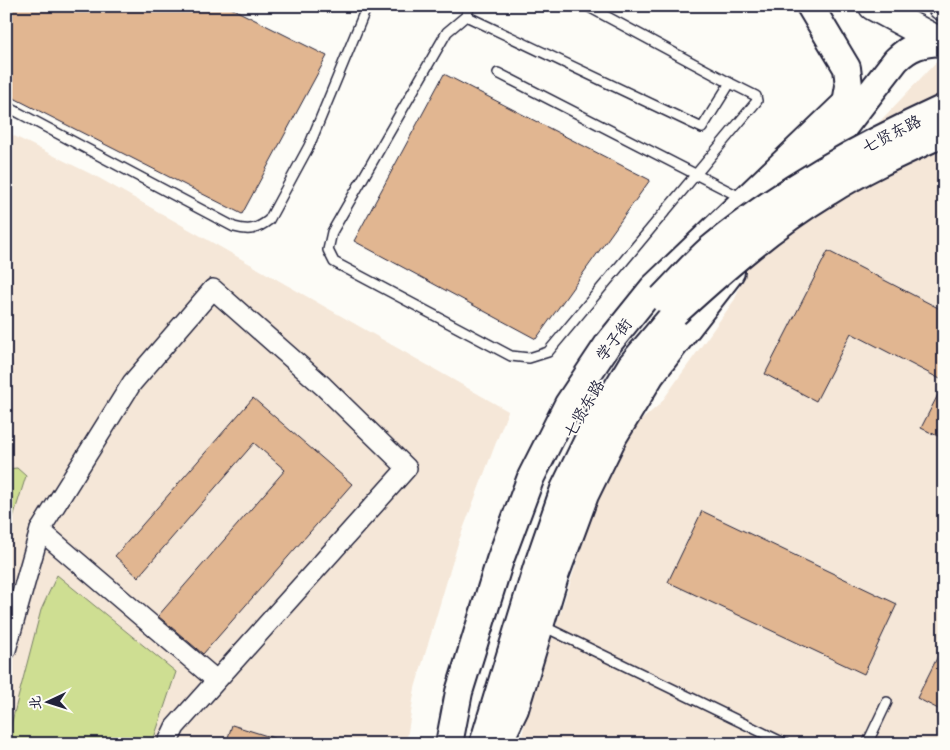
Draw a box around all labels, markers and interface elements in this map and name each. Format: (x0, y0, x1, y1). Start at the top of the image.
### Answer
street label: 七贤东路 (858, 109, 924, 157)
street label: 学子街 (590, 314, 636, 364)
street label: 七贤东路 (558, 375, 608, 441)
north arrow (22, 678, 72, 728)
text: 北 (25, 695, 44, 711)

